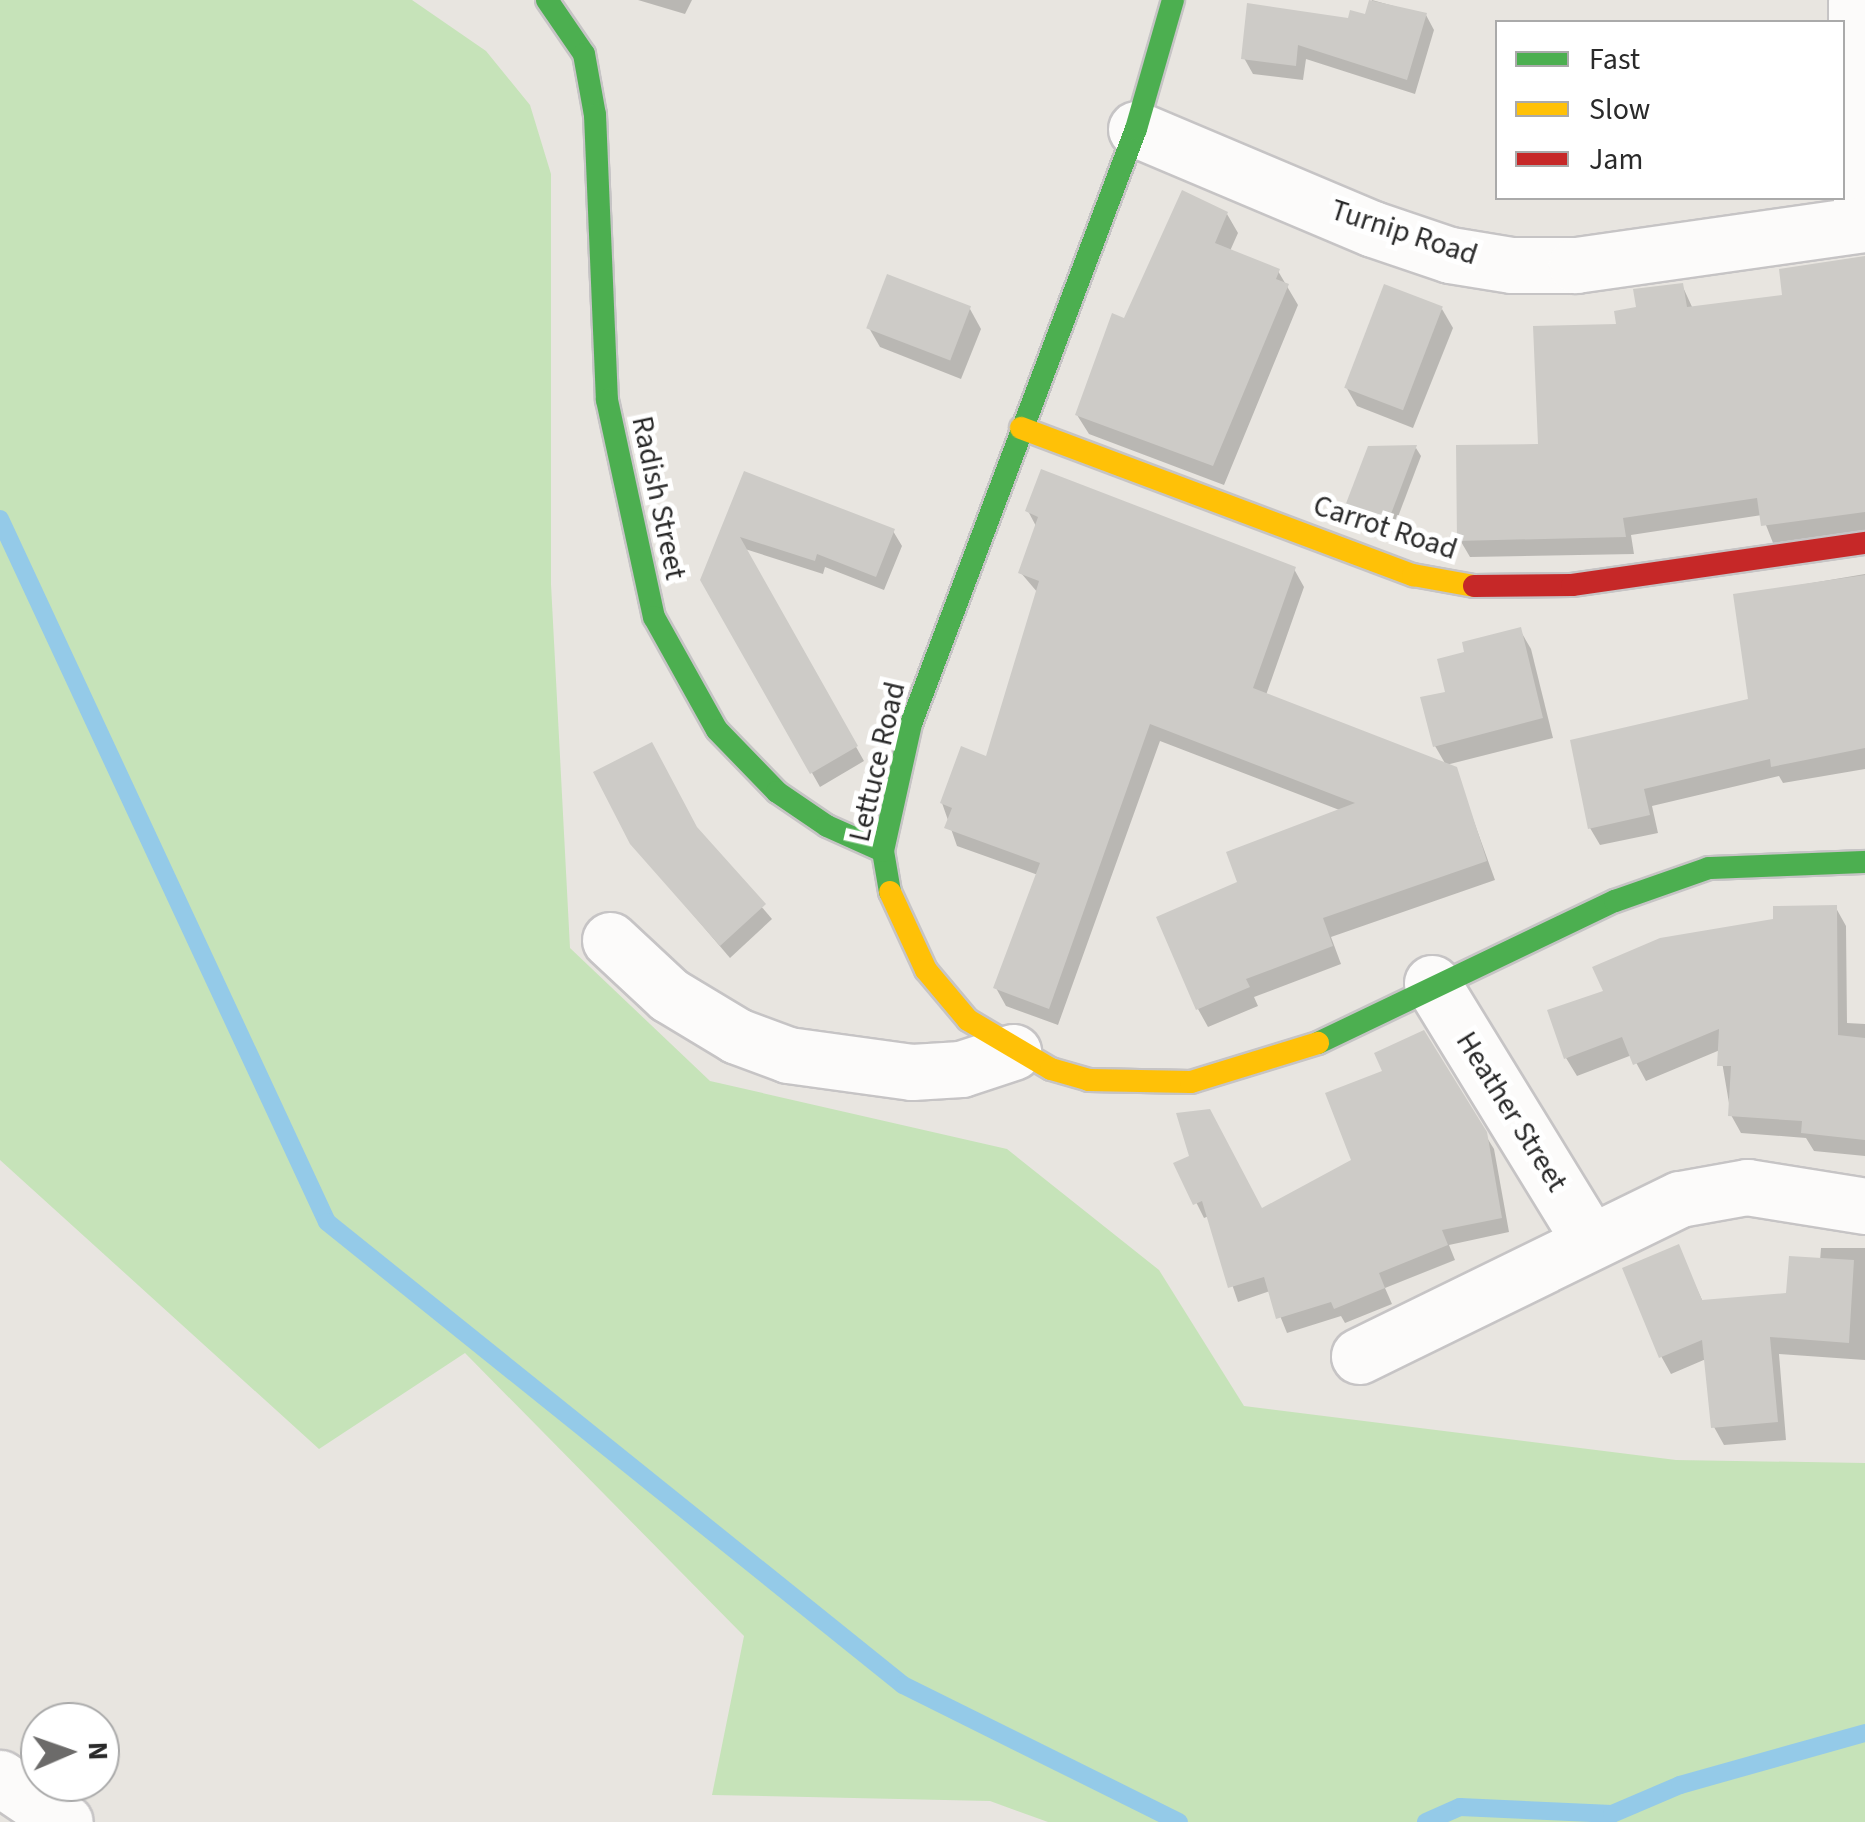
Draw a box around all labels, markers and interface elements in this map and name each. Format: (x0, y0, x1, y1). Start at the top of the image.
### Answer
legend (1495, 20, 1845, 200)
text: Fast (1589, 38, 1640, 81)
text: Slow (1589, 88, 1650, 131)
text: Jam (1589, 138, 1643, 181)
street label: Turnip Road (1326, 192, 1482, 274)
street label: Radish Street (623, 413, 693, 583)
street label: Carrot Road (1309, 488, 1461, 568)
street label: Lettuce Road (842, 678, 914, 846)
street label: Heather Street (1448, 1025, 1574, 1199)
north arrow (20, 1702, 120, 1802)
text: N (78, 1741, 118, 1761)

